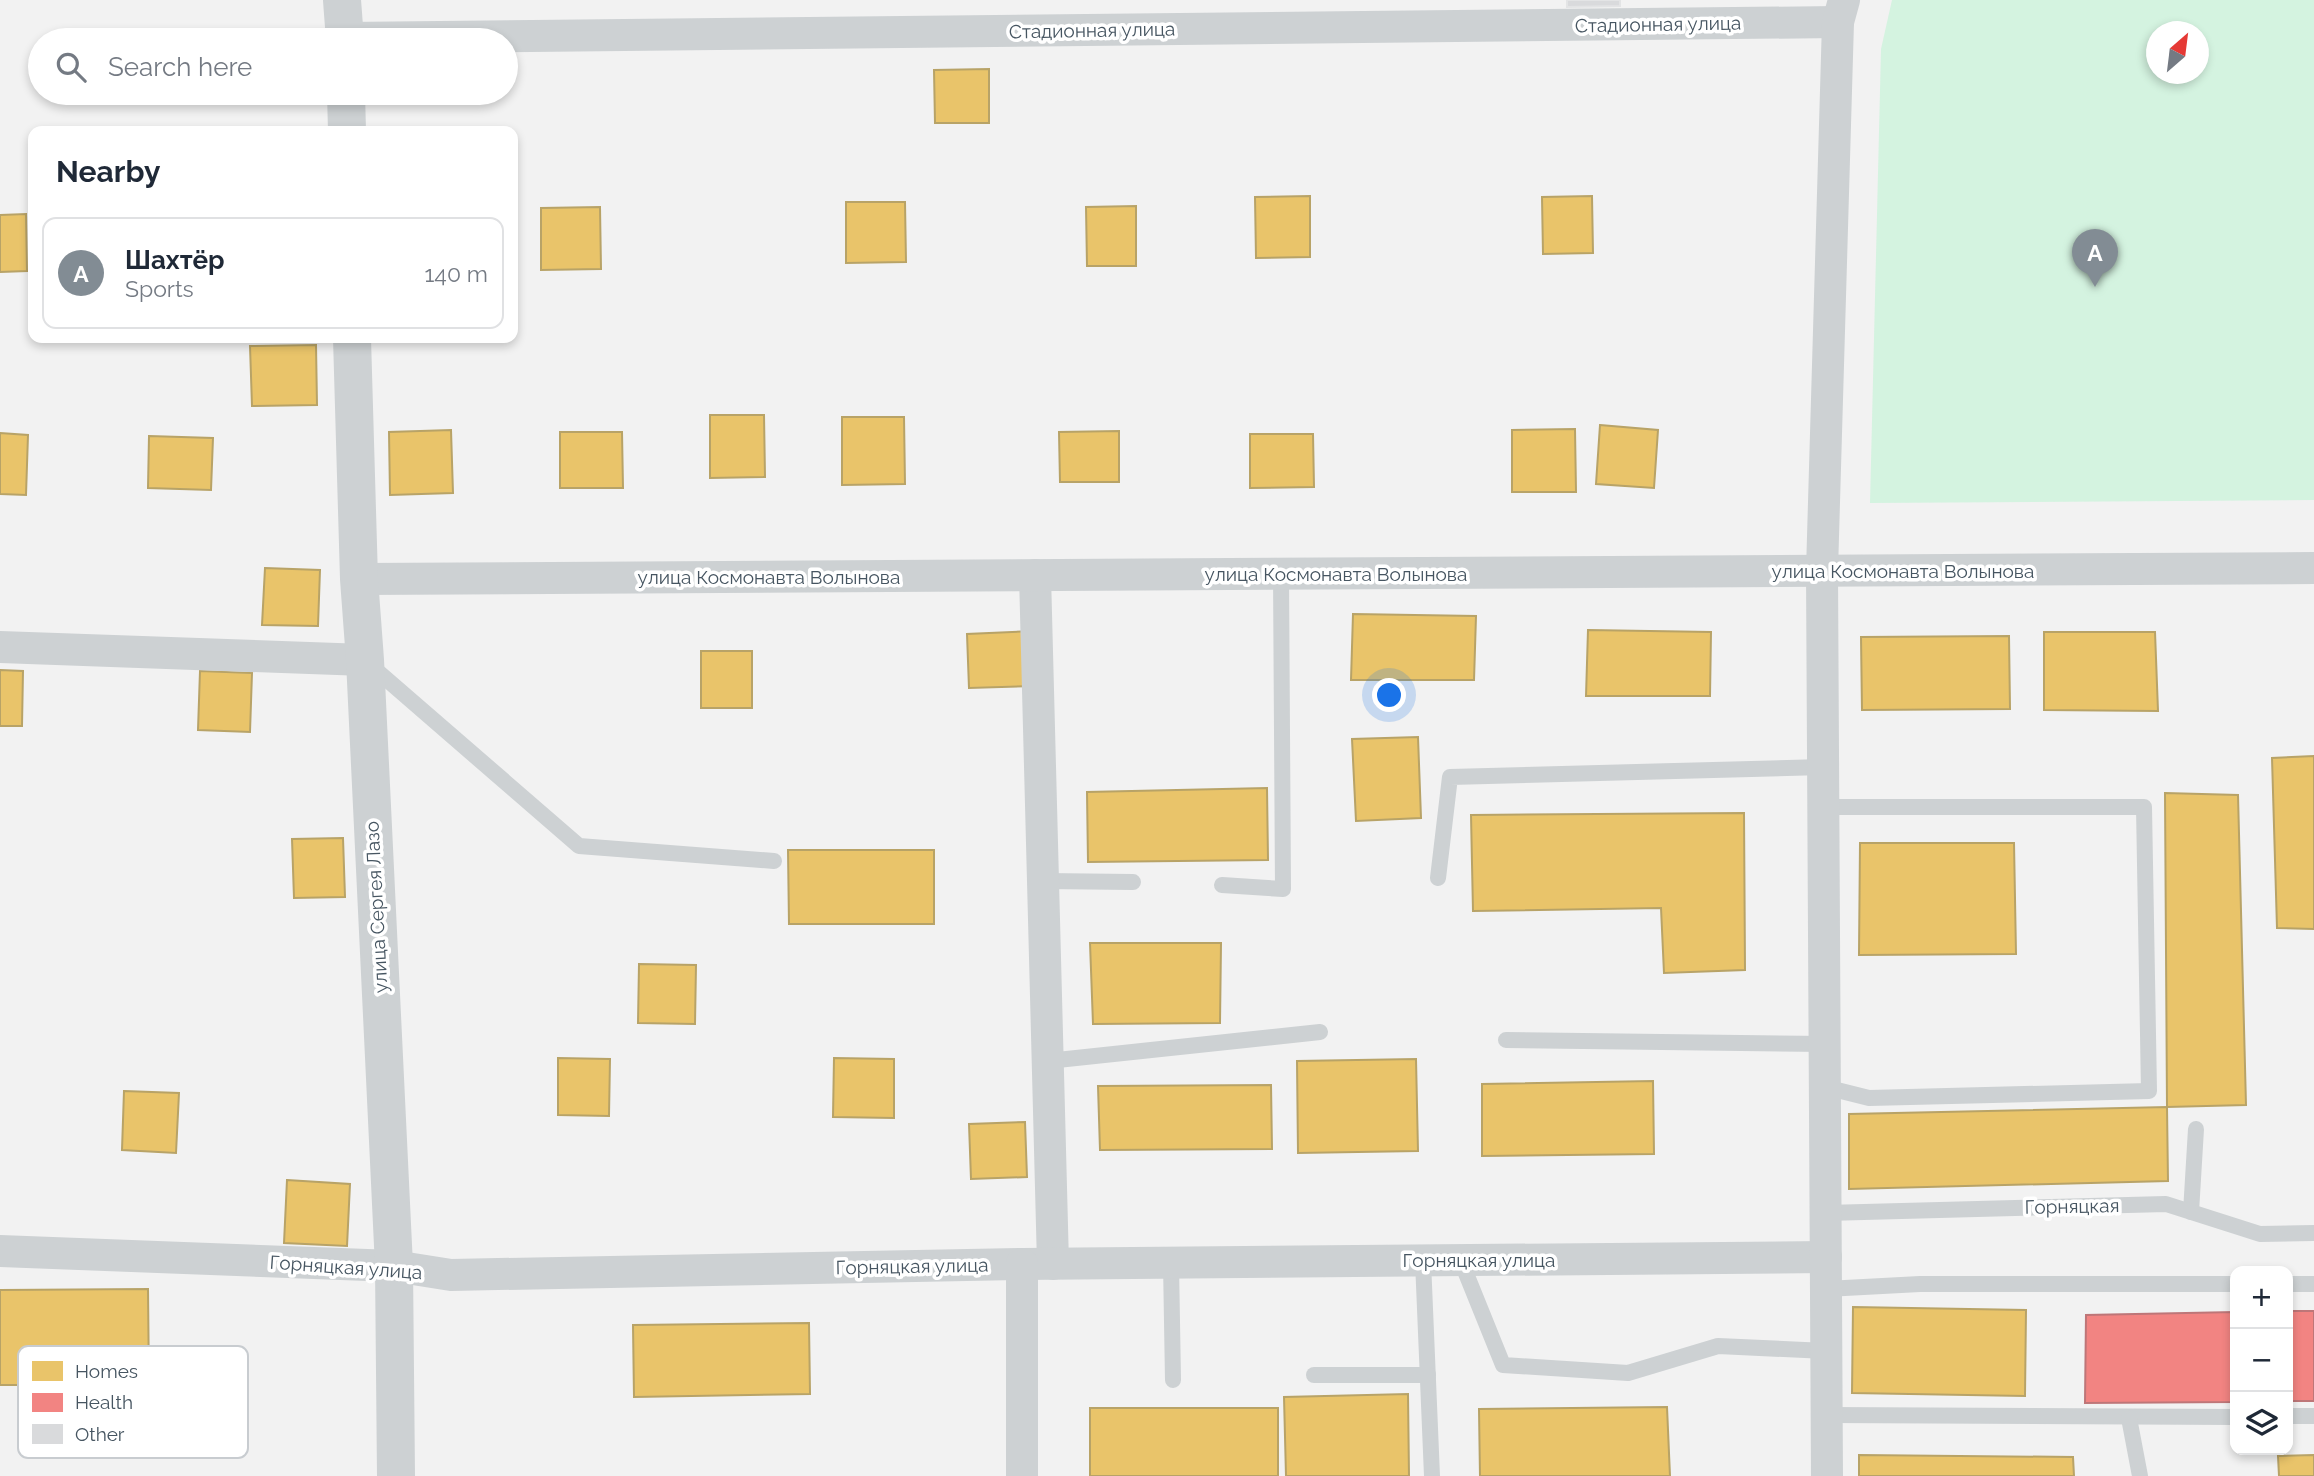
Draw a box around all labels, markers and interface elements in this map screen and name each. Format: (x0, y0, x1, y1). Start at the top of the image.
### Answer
street label: Стадионная улица (1575, 12, 1741, 36)
street label: Стадионная улица (1009, 18, 1175, 42)
north arrow (2146, 21, 2209, 84)
search box (28, 28, 518, 105)
icon: search (52, 48, 90, 86)
text: Search here (108, 52, 252, 82)
text: Nearby (56, 154, 160, 189)
pin: A (2072, 229, 2118, 287)
text: Шахтёр (125, 245, 225, 275)
text: A (73, 260, 89, 287)
text: 140 m (425, 260, 488, 287)
text: Sports (125, 275, 194, 302)
street label: улица Космонавта Волынова (1772, 560, 2034, 582)
street label: улица Космонавта Волынова (1205, 563, 1467, 585)
street label: улица Космонавта Волынова (638, 566, 900, 588)
your location (1372, 678, 1406, 712)
street label: улица Сергея Лазо (361, 820, 391, 994)
street label: Горняцкая (2024, 1194, 2120, 1218)
street label: Горняцкая улица (1403, 1249, 1555, 1271)
street label: Горняцкая улица (269, 1251, 423, 1283)
street label: Горняцкая улица (835, 1254, 989, 1278)
map controls (2230, 1266, 2293, 1455)
button: + (2230, 1266, 2293, 1329)
button: − (2230, 1329, 2293, 1392)
legend (18, 1346, 248, 1458)
text: Homes (75, 1360, 138, 1382)
text: Health (75, 1391, 133, 1413)
button: layers (2230, 1392, 2293, 1455)
text: Other (75, 1423, 125, 1445)

